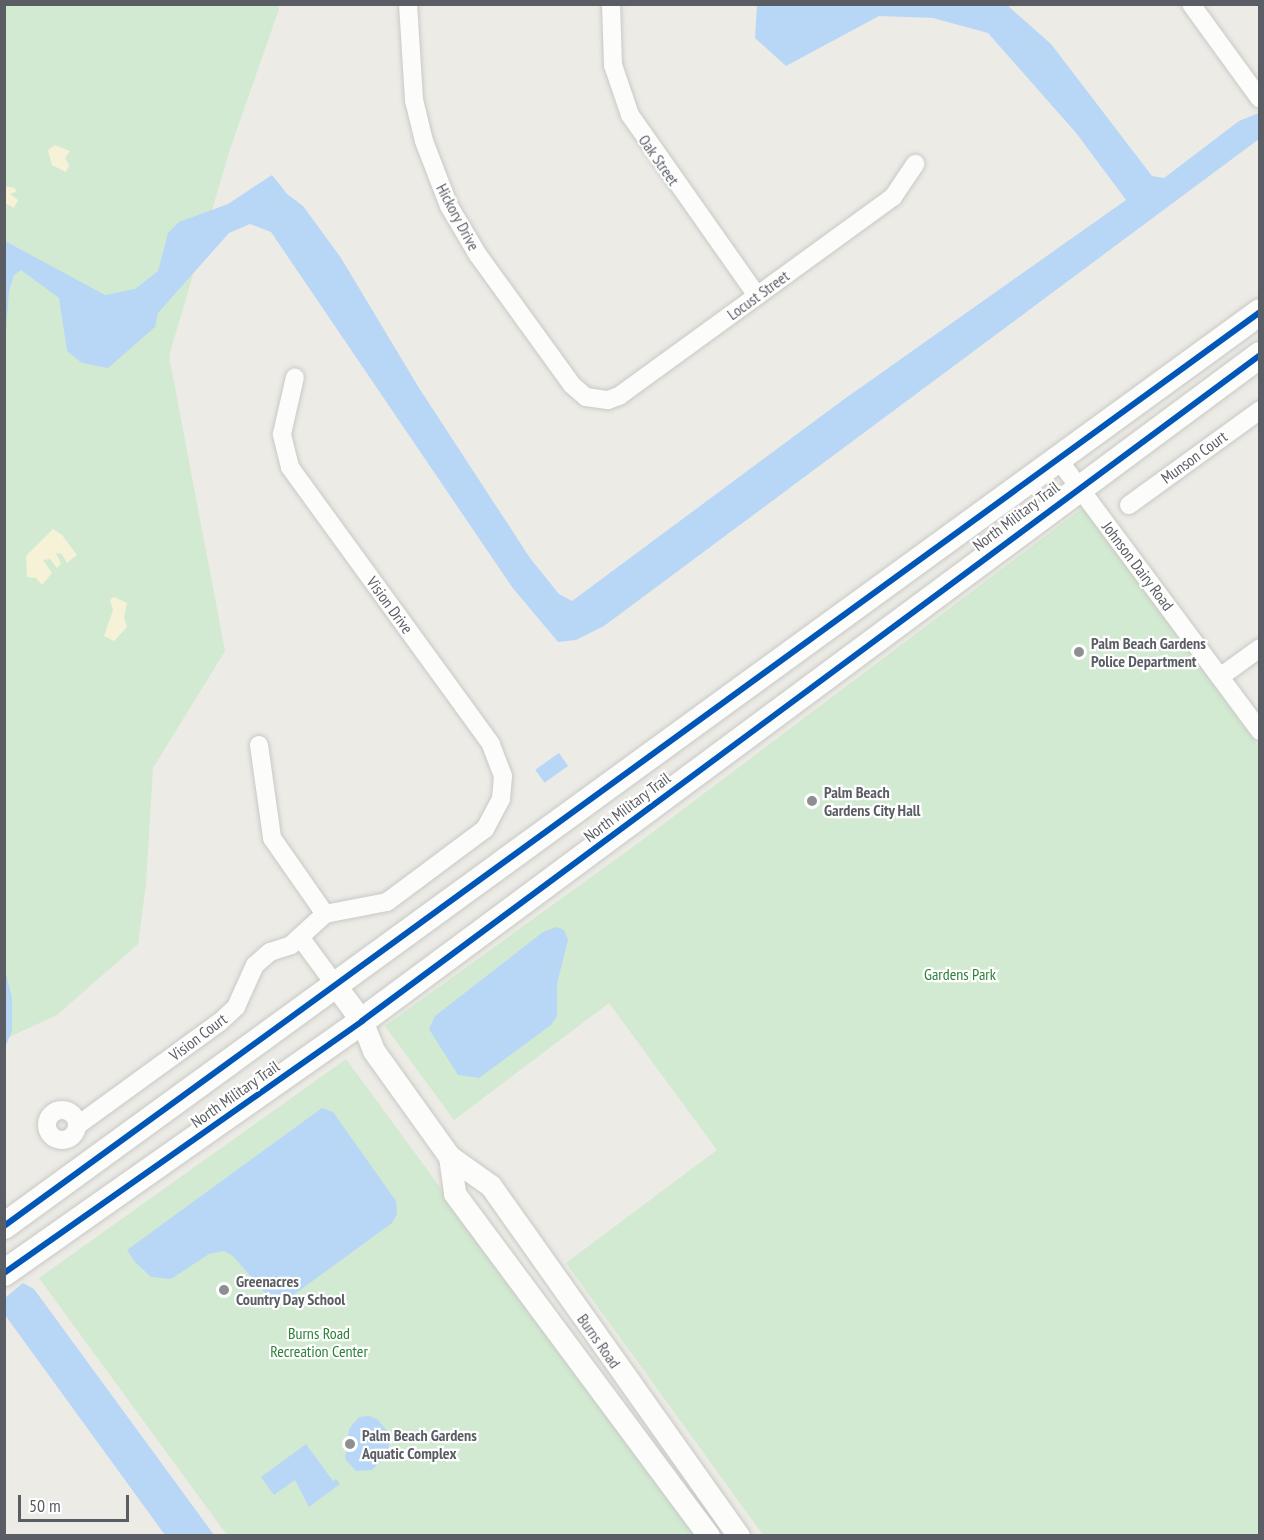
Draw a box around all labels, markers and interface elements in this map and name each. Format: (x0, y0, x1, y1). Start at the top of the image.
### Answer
street label: Oak Street (635, 131, 683, 189)
street label: Hickory Drive (432, 180, 484, 254)
street label: Locust Street (723, 266, 793, 324)
street label: Munson Court (1157, 427, 1231, 487)
street label: North Military Trail (969, 477, 1063, 555)
street label: Johnson Dairy Road (1098, 518, 1178, 614)
street label: Vision Drive (363, 573, 417, 637)
place label: Palm Beach Gardens Police Department (1091, 633, 1206, 671)
marker: Palm Beach Gardens Police Department (1072, 645, 1086, 659)
street label: North Military Trail (580, 768, 674, 846)
place label: Palm Beach Gardens City Hall (824, 782, 921, 820)
marker: Palm Beach Gardens City Hall (805, 794, 819, 808)
park label: Gardens Park (924, 964, 996, 984)
street label: Vision Court (165, 1009, 231, 1065)
street label: North Military Trail (187, 1056, 283, 1132)
place label: Greenacres Country Day School (236, 1271, 346, 1309)
marker: Greenacres Country Day School (217, 1283, 231, 1297)
street label: Burns Road (573, 1310, 625, 1372)
park label: Burns Road Recreation Center (270, 1323, 368, 1361)
place label: Palm Beach Gardens Aquatic Complex (362, 1425, 477, 1463)
marker: Palm Beach Gardens Aquatic Complex (343, 1437, 357, 1451)
scale bar (21, 1483, 132, 1521)
text: 50 m (29, 1494, 61, 1517)

